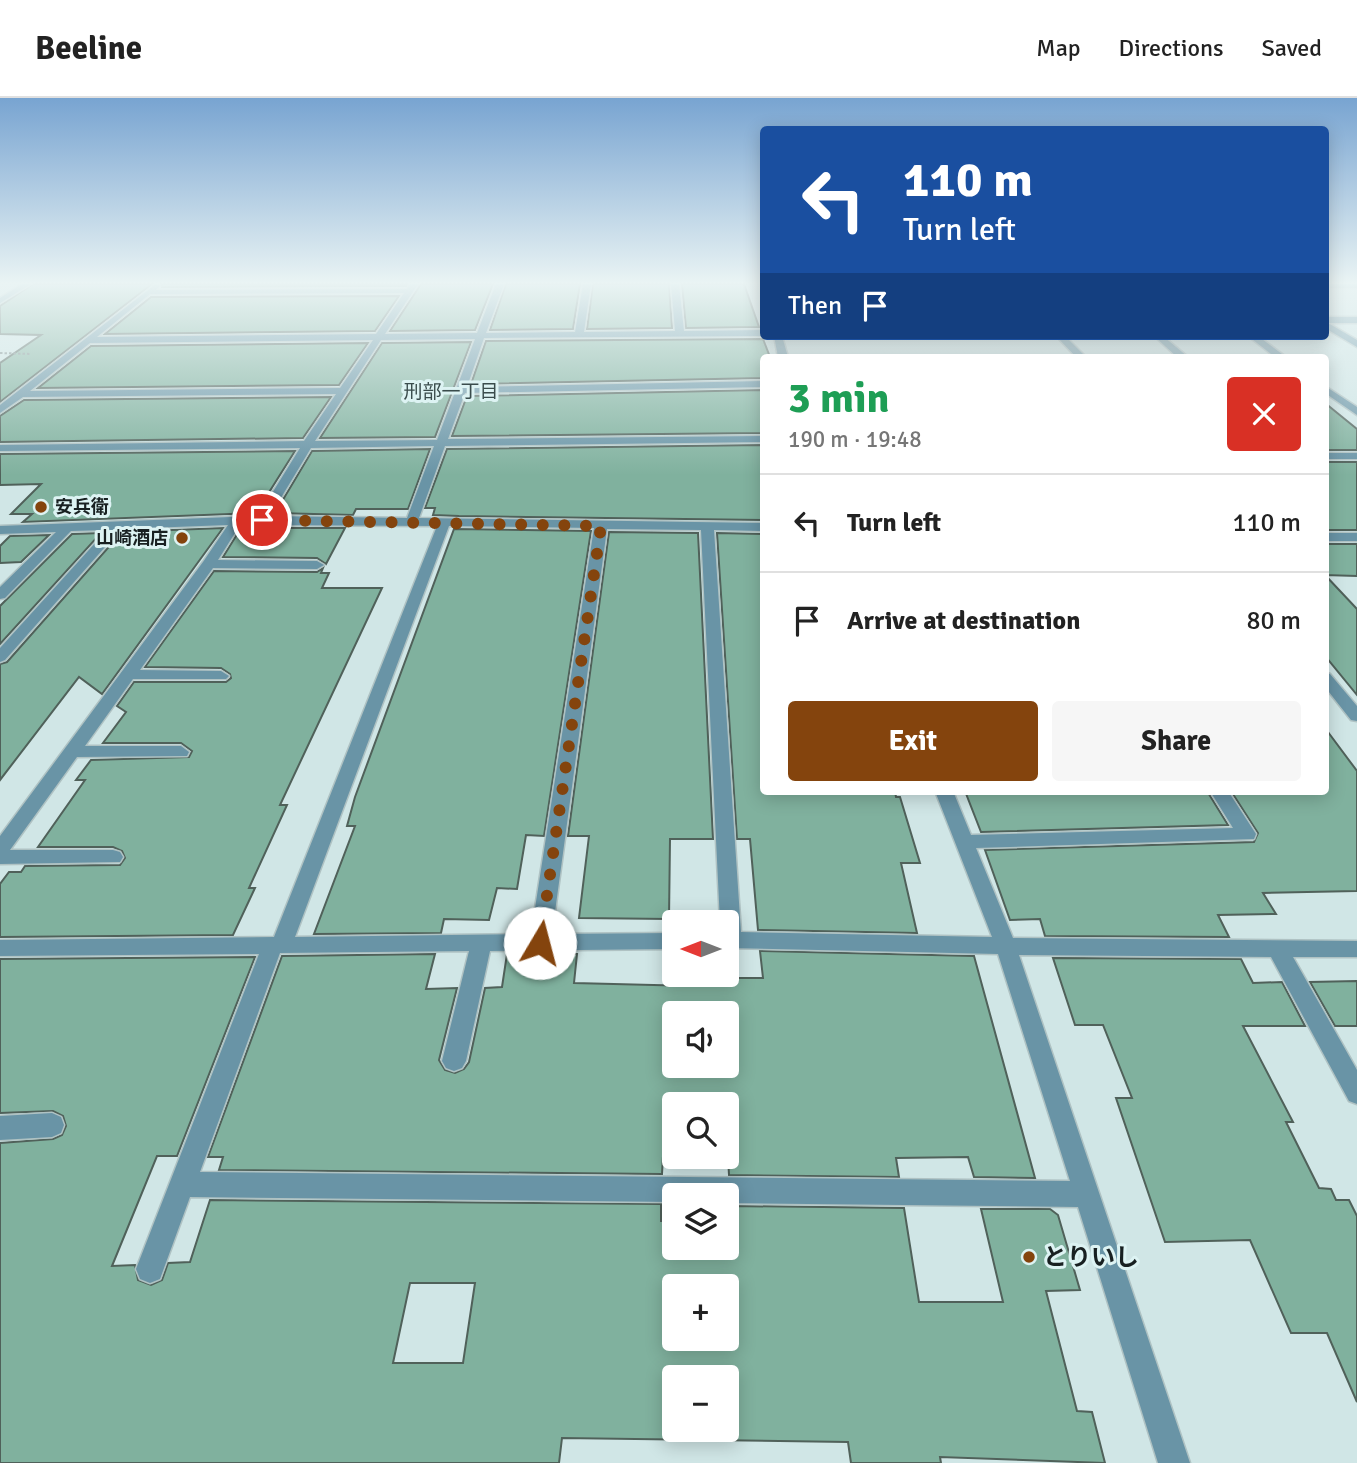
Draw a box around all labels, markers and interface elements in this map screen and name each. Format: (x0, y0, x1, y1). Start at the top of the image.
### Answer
text: Beeline (35, 28, 142, 69)
text: Map (1036, 33, 1081, 63)
text: Directions (1119, 33, 1224, 63)
text: Saved (1262, 33, 1322, 63)
text: 110 m (903, 150, 1033, 210)
icon: left (788, 154, 879, 245)
text: Turn left (903, 210, 1016, 249)
icon: arrive (856, 287, 894, 325)
text: Then (788, 290, 842, 322)
text: 3 min (788, 373, 889, 424)
button: close (1227, 377, 1301, 451)
district label: 刑部一丁目 (403, 380, 499, 404)
text: 190 m · 19:48 (788, 425, 922, 454)
pin (232, 490, 292, 550)
place label: 安兵衛 (55, 496, 109, 518)
marker: 安兵衛 (33, 499, 49, 515)
icon: arrive (243, 501, 281, 539)
icon: left (788, 504, 826, 542)
text: Turn left (847, 507, 941, 539)
text: 110 m (1232, 507, 1301, 539)
place label: 山崎酒店 (96, 527, 168, 549)
marker: 山崎酒店 (174, 530, 190, 546)
icon: arrive (788, 602, 826, 640)
text: Arrive at destination (847, 605, 1080, 637)
text: 80 m (1246, 605, 1301, 637)
button: Exit (788, 701, 1038, 781)
button: Share (1052, 701, 1301, 781)
position arrow (503, 906, 577, 980)
north arrow (662, 910, 738, 987)
map controls (662, 910, 739, 1442)
button: sound (662, 1001, 739, 1078)
button: search (662, 1092, 739, 1169)
button: layers (662, 1183, 739, 1260)
place label: とりいし (1043, 1242, 1139, 1272)
marker: とりいし (1021, 1249, 1037, 1265)
button: + (662, 1274, 739, 1351)
button: − (662, 1365, 739, 1442)

